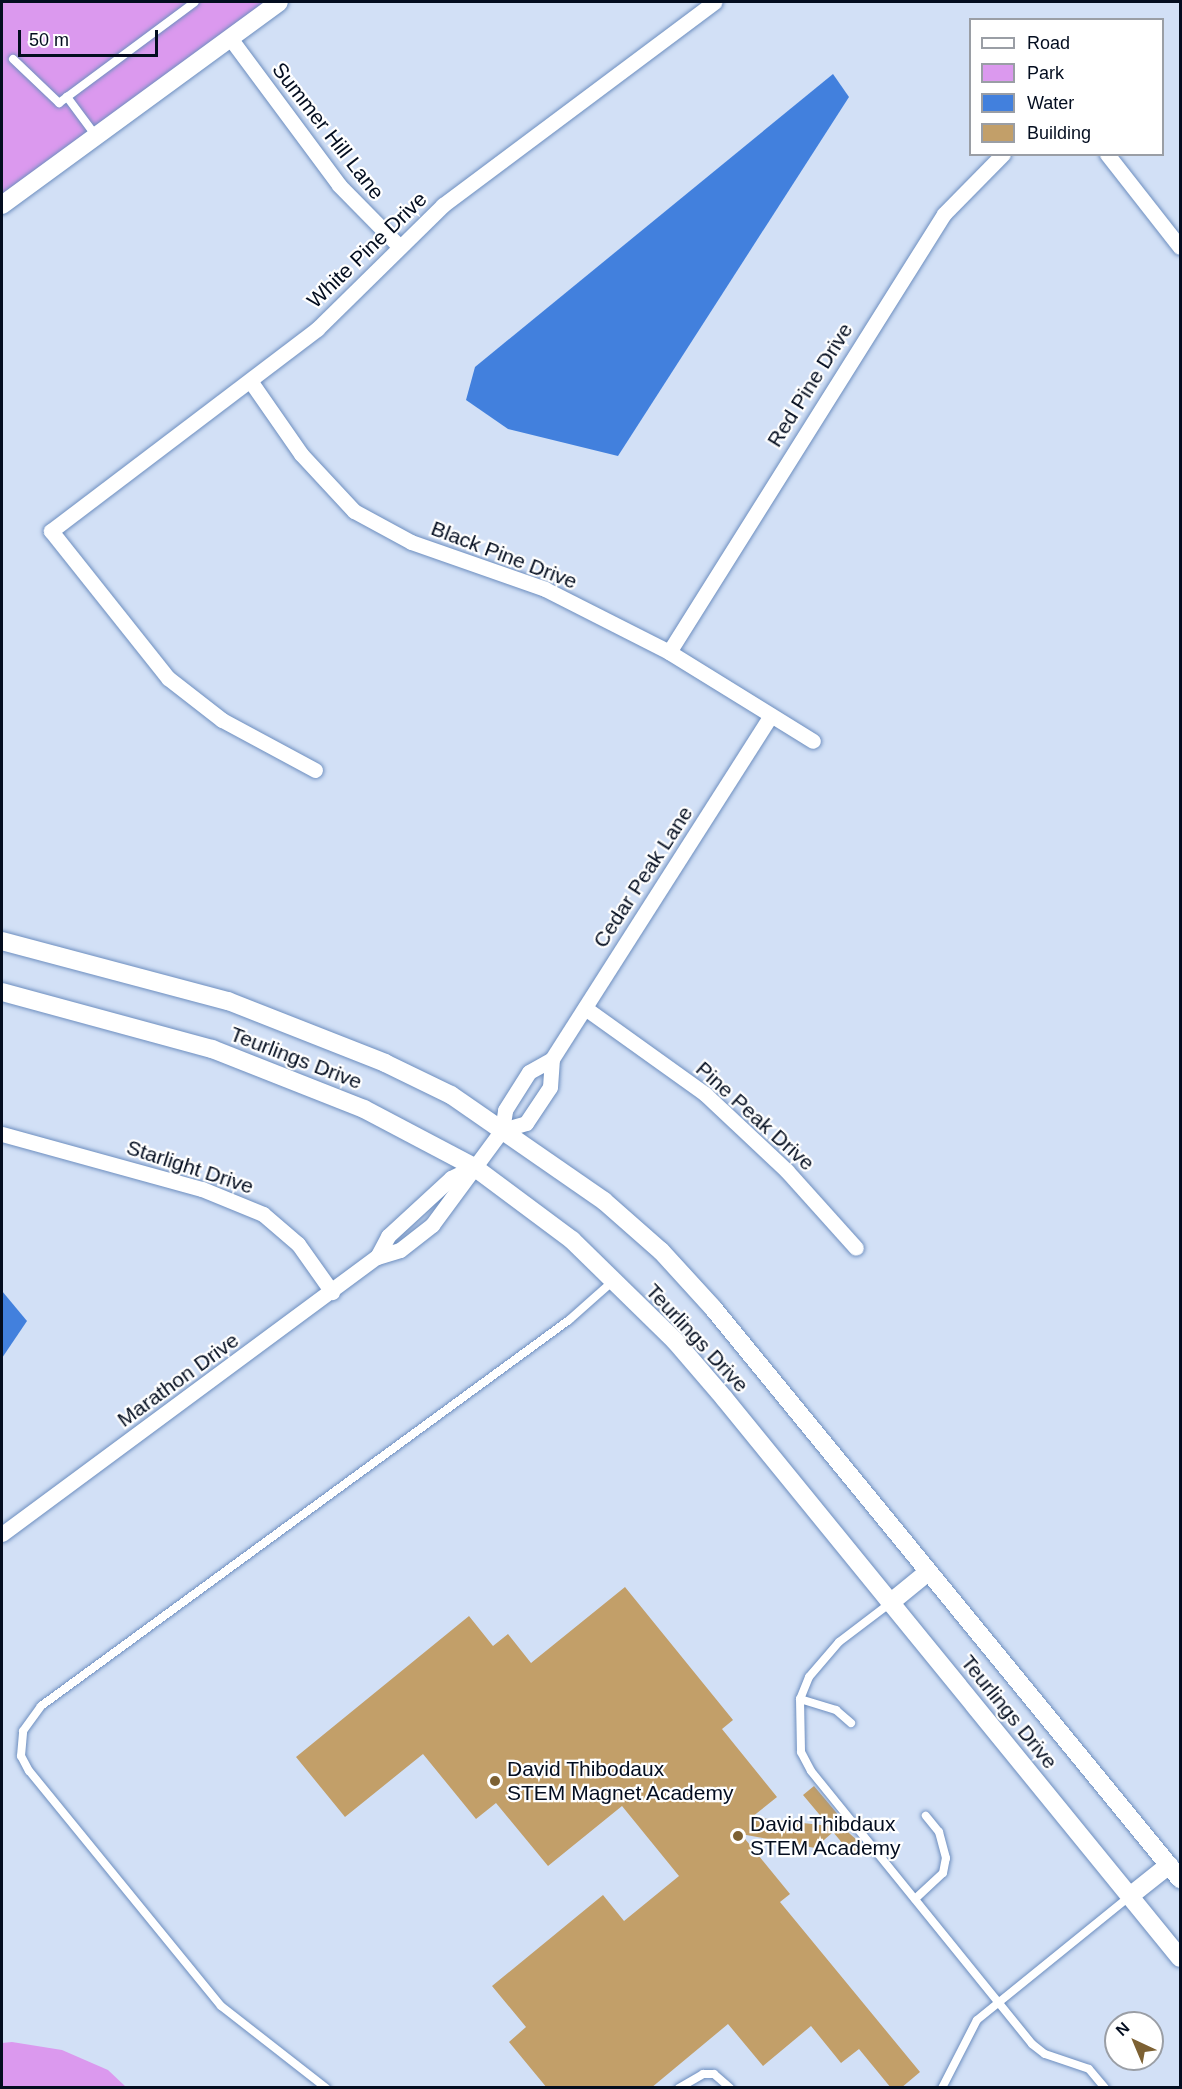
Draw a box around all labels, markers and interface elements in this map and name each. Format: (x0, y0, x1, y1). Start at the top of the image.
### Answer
scale bar (21, 18, 160, 56)
legend (969, 18, 1164, 156)
text: 50 m (29, 30, 69, 50)
text: Road (1027, 33, 1070, 53)
street label: Summer Hill Lane (267, 57, 389, 205)
text: Park (1027, 63, 1064, 83)
text: Water (1027, 93, 1074, 113)
text: Building (1027, 123, 1091, 143)
street label: White Pine Drive (302, 187, 432, 313)
street label: Red Pine Drive (762, 318, 858, 452)
street label: Black Pine Drive (428, 516, 580, 594)
street label: Cedar Peak Lane (588, 802, 698, 952)
street label: Teurlings Drive (227, 1021, 365, 1095)
street label: Pine Peak Drive (691, 1056, 819, 1176)
street label: Starlight Drive (123, 1135, 257, 1199)
street label: Teurlings Drive (640, 1279, 754, 1397)
street label: Marathon Drive (113, 1328, 243, 1432)
street label: Teurlings Drive (956, 1650, 1062, 1774)
place label: David Thibodaux STEM Magnet Academy (507, 1756, 735, 1806)
marker: David Thibodaux STEM Magnet Academy (488, 1774, 502, 1788)
place label: David Thibdaux STEM Academy (750, 1811, 902, 1861)
marker: David Thibdaux STEM Academy (731, 1829, 745, 1843)
north arrow (1104, 2011, 1164, 2071)
text: N (1112, 2019, 1133, 2039)

